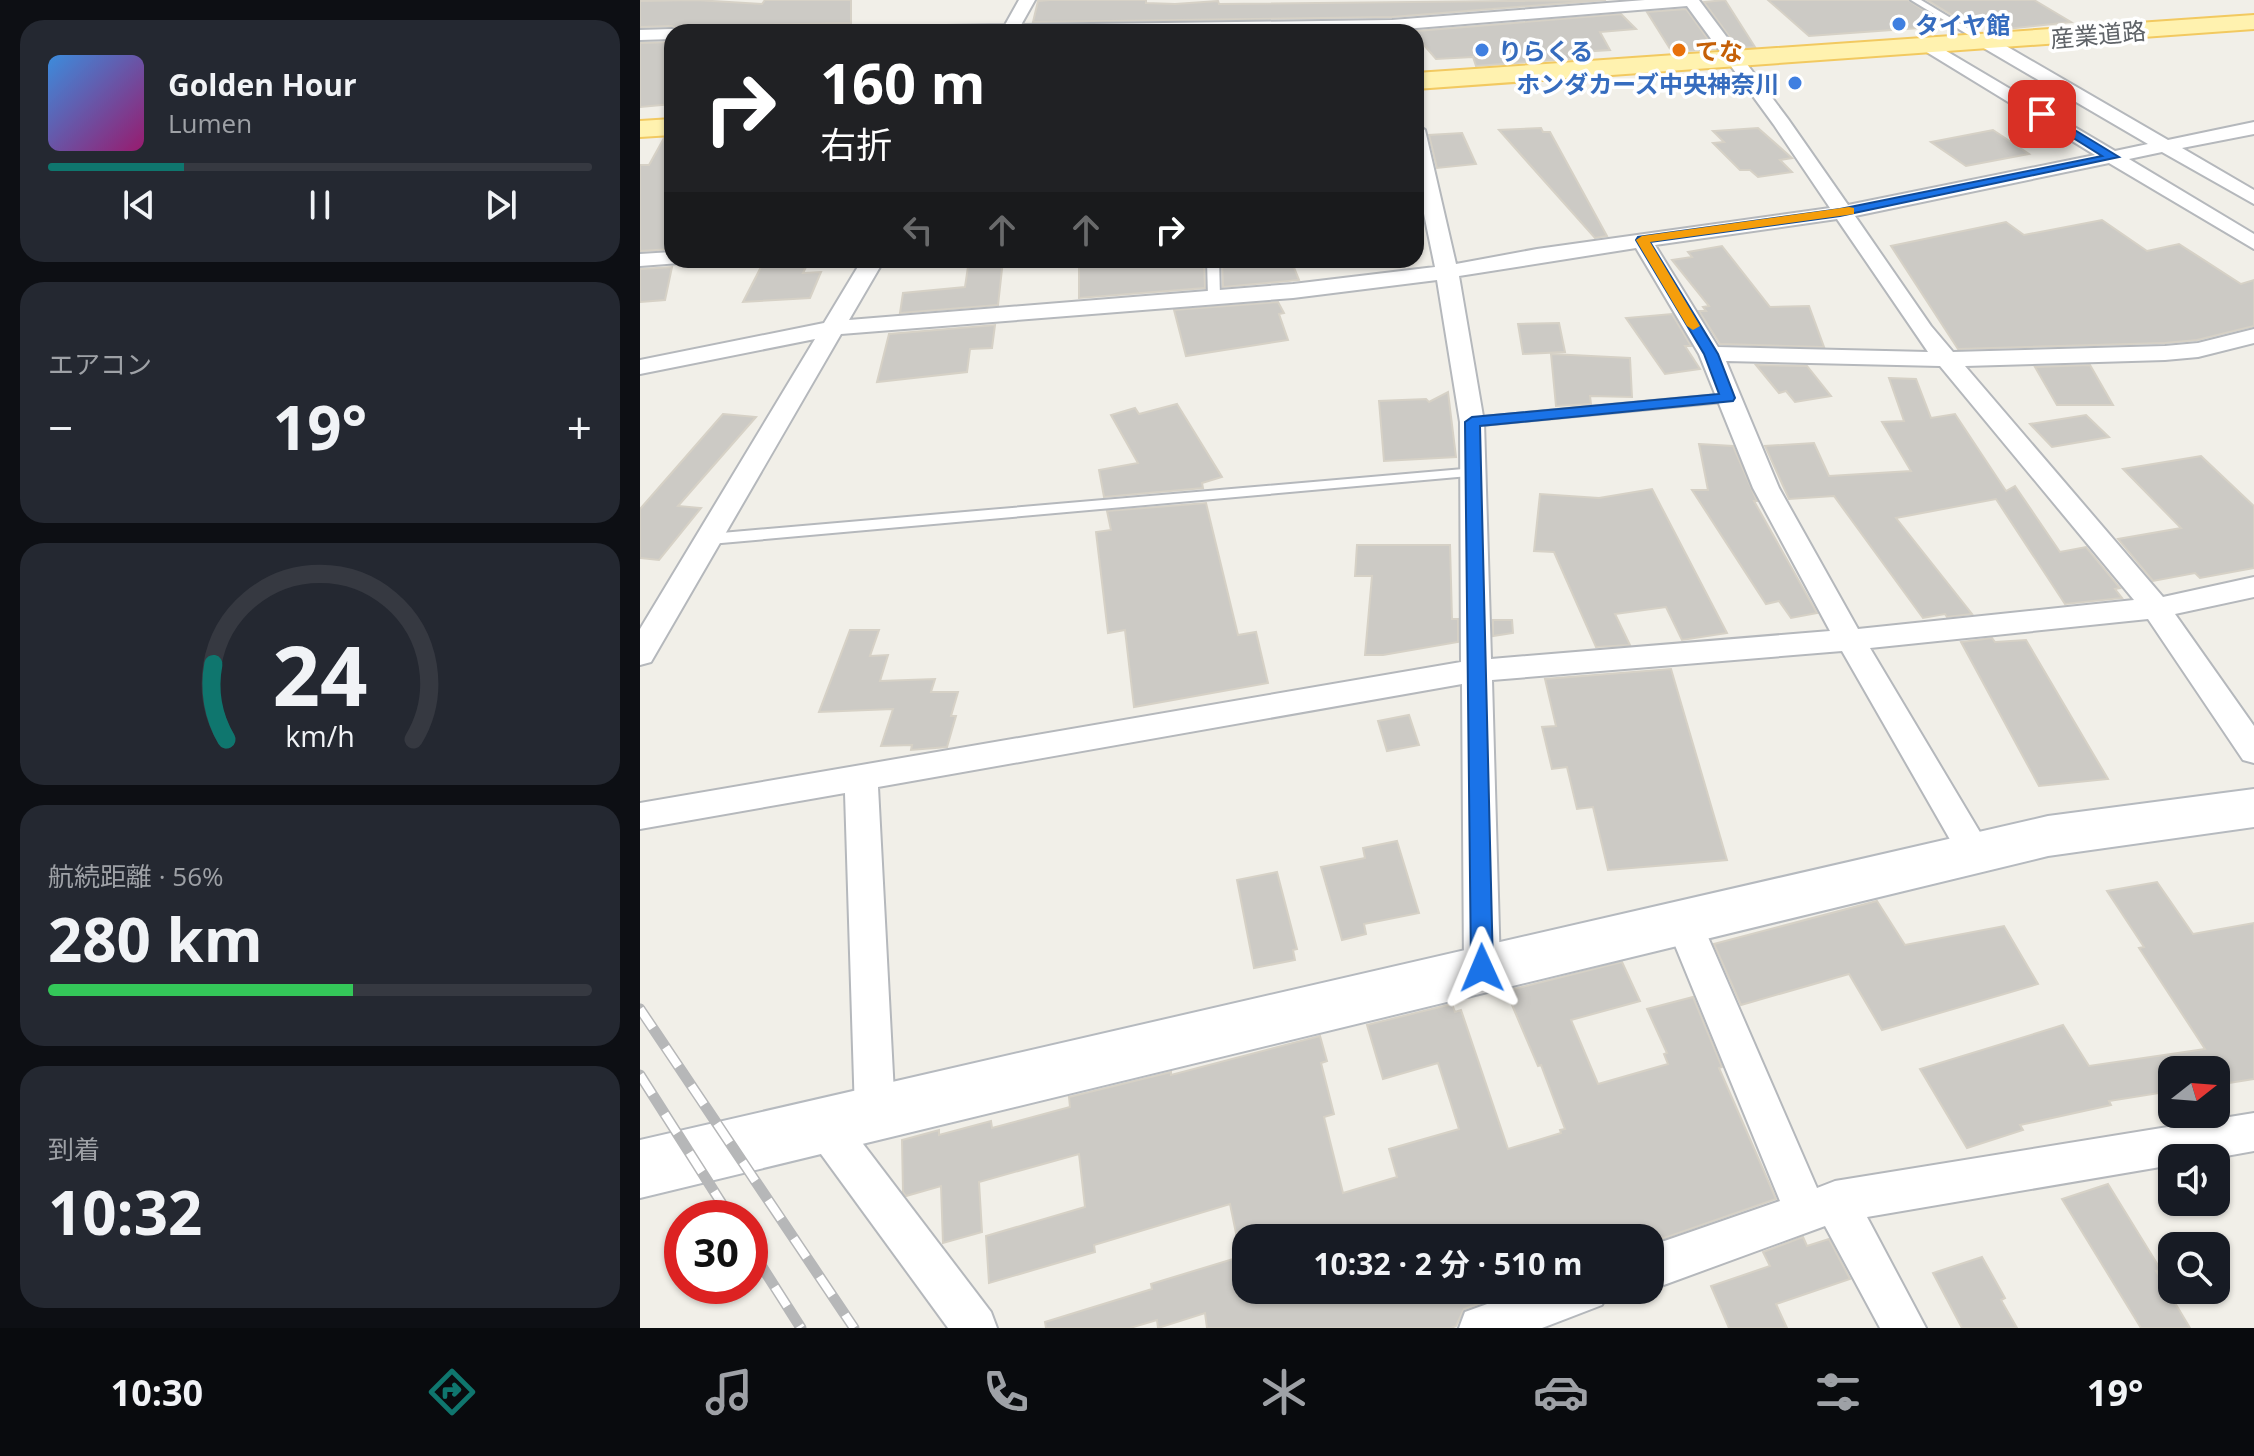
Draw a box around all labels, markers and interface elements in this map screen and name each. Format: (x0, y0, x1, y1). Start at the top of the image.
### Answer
place label: タイヤ館 (1915, 8, 2010, 41)
street label: 産業道路 (2049, 13, 2147, 55)
marker: タイヤ館 (1890, 15, 1908, 33)
place label: りらくる (1498, 34, 1594, 67)
place label: てな (1695, 34, 1743, 67)
marker: りらくる (1473, 41, 1491, 59)
marker: てな (1670, 41, 1688, 59)
text: 160 m (820, 44, 986, 120)
icon: right (688, 56, 792, 160)
text: Golden Hour (168, 64, 357, 105)
place label: ホンダカーズ中央神奈川 (1516, 67, 1779, 100)
marker: ホンダカーズ中央神奈川 (1786, 74, 1804, 92)
pin (2008, 80, 2076, 148)
icon: arrive (2020, 92, 2064, 136)
text: Lumen (168, 105, 252, 141)
text: 右折 (820, 120, 892, 169)
icon: previous (117, 183, 161, 227)
icon: pause (298, 183, 342, 227)
icon: next (479, 183, 523, 227)
icon: left (896, 208, 940, 252)
icon: ahead (980, 208, 1024, 252)
icon: ahead (1064, 208, 1108, 252)
icon: right (1148, 208, 1192, 252)
text: エアコン (48, 346, 152, 382)
text: 19° (273, 386, 367, 468)
text: − (48, 397, 73, 457)
text: + (567, 397, 592, 457)
text: 24 (272, 617, 368, 730)
text: km/h (285, 716, 355, 755)
text: 航続距離 · 56% (48, 858, 224, 894)
text: 280 km (48, 898, 263, 980)
position arrow (1440, 926, 1524, 1010)
north arrow (2158, 1056, 2230, 1128)
map controls (2158, 1056, 2230, 1304)
text: 到着 (48, 1131, 100, 1167)
button: sound (2158, 1144, 2230, 1216)
text: 10:32 (48, 1171, 202, 1253)
speed limit sign: 30 (664, 1200, 768, 1304)
button: search (2158, 1232, 2230, 1304)
text: 10:32 · 2 分 · 510 m (1313, 1243, 1583, 1284)
icon: directions (424, 1364, 480, 1420)
icon: music (701, 1364, 757, 1420)
icon: phone (978, 1364, 1034, 1420)
icon: climate (1256, 1364, 1312, 1420)
icon: car (1533, 1364, 1589, 1420)
icon: filters (1810, 1364, 1866, 1420)
text: 10:30 (111, 1368, 203, 1417)
text: 19° (2087, 1368, 2143, 1417)

